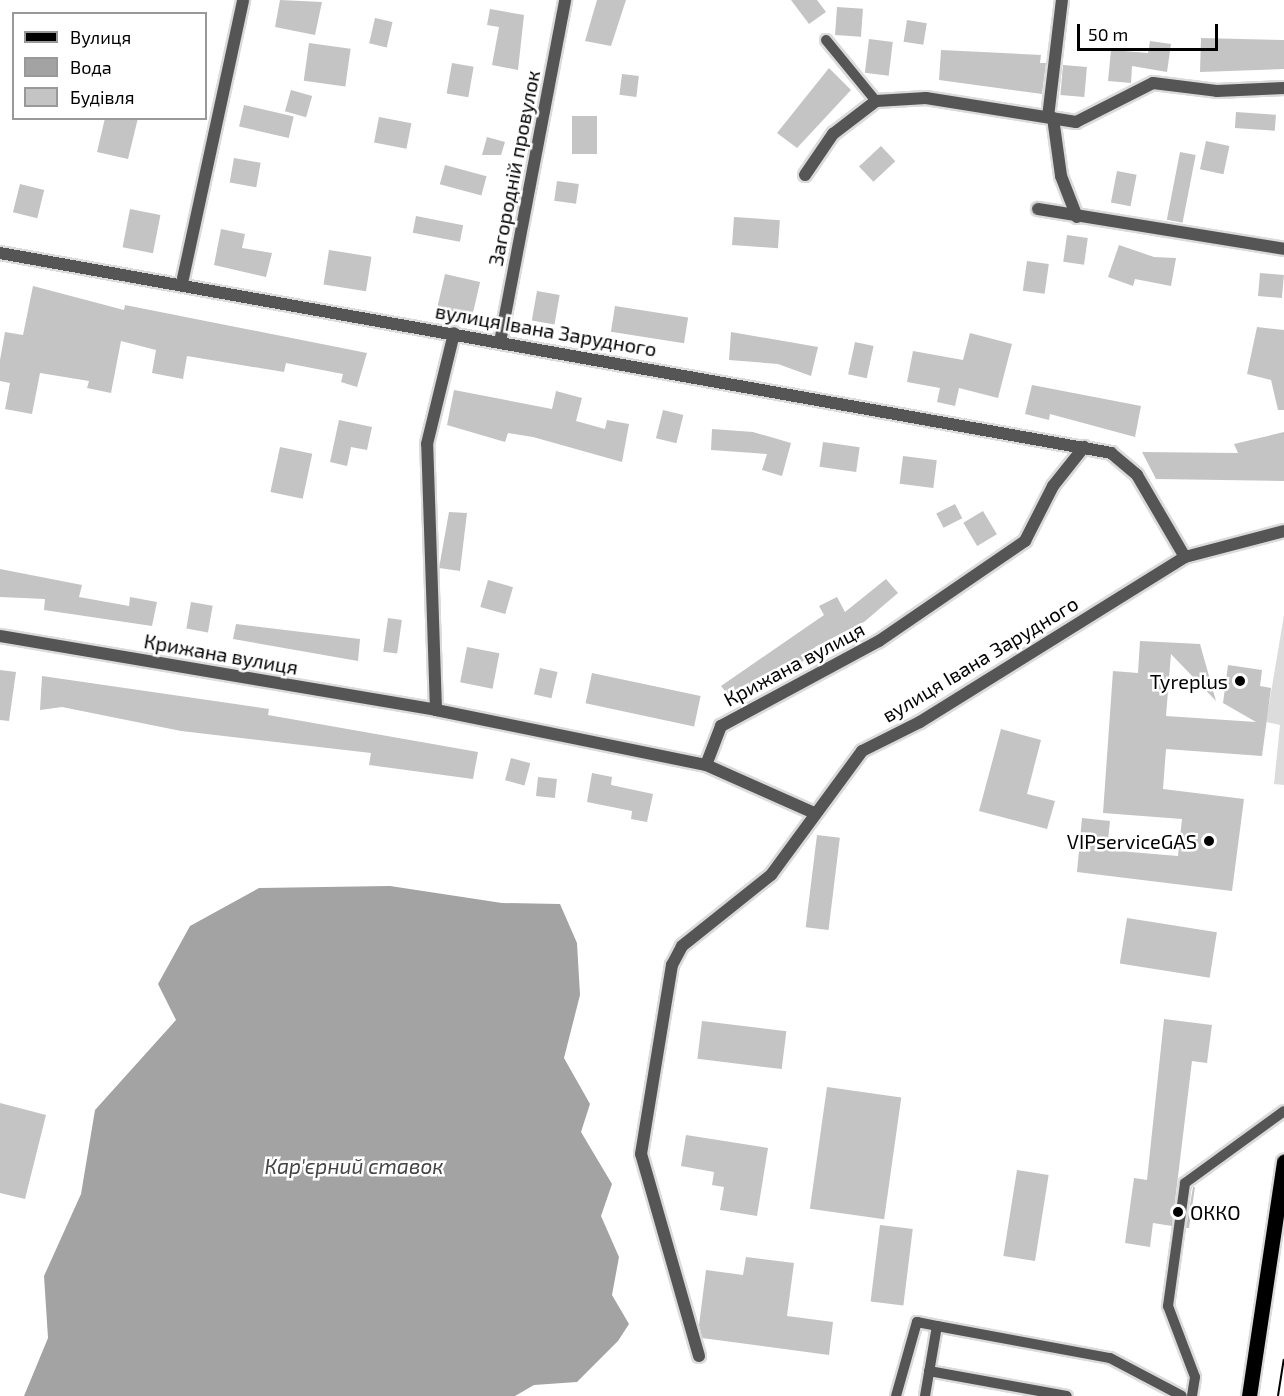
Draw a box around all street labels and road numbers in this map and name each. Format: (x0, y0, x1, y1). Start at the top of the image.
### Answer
street label: Загородній провулок (483, 68, 545, 268)
street label: вулиця Івана Зарудного (433, 299, 659, 361)
street label: вулиця Івана Зарудного (878, 591, 1082, 727)
street label: Крижана вулиця (719, 617, 869, 711)
street label: Крижана вулиця (142, 629, 300, 679)

